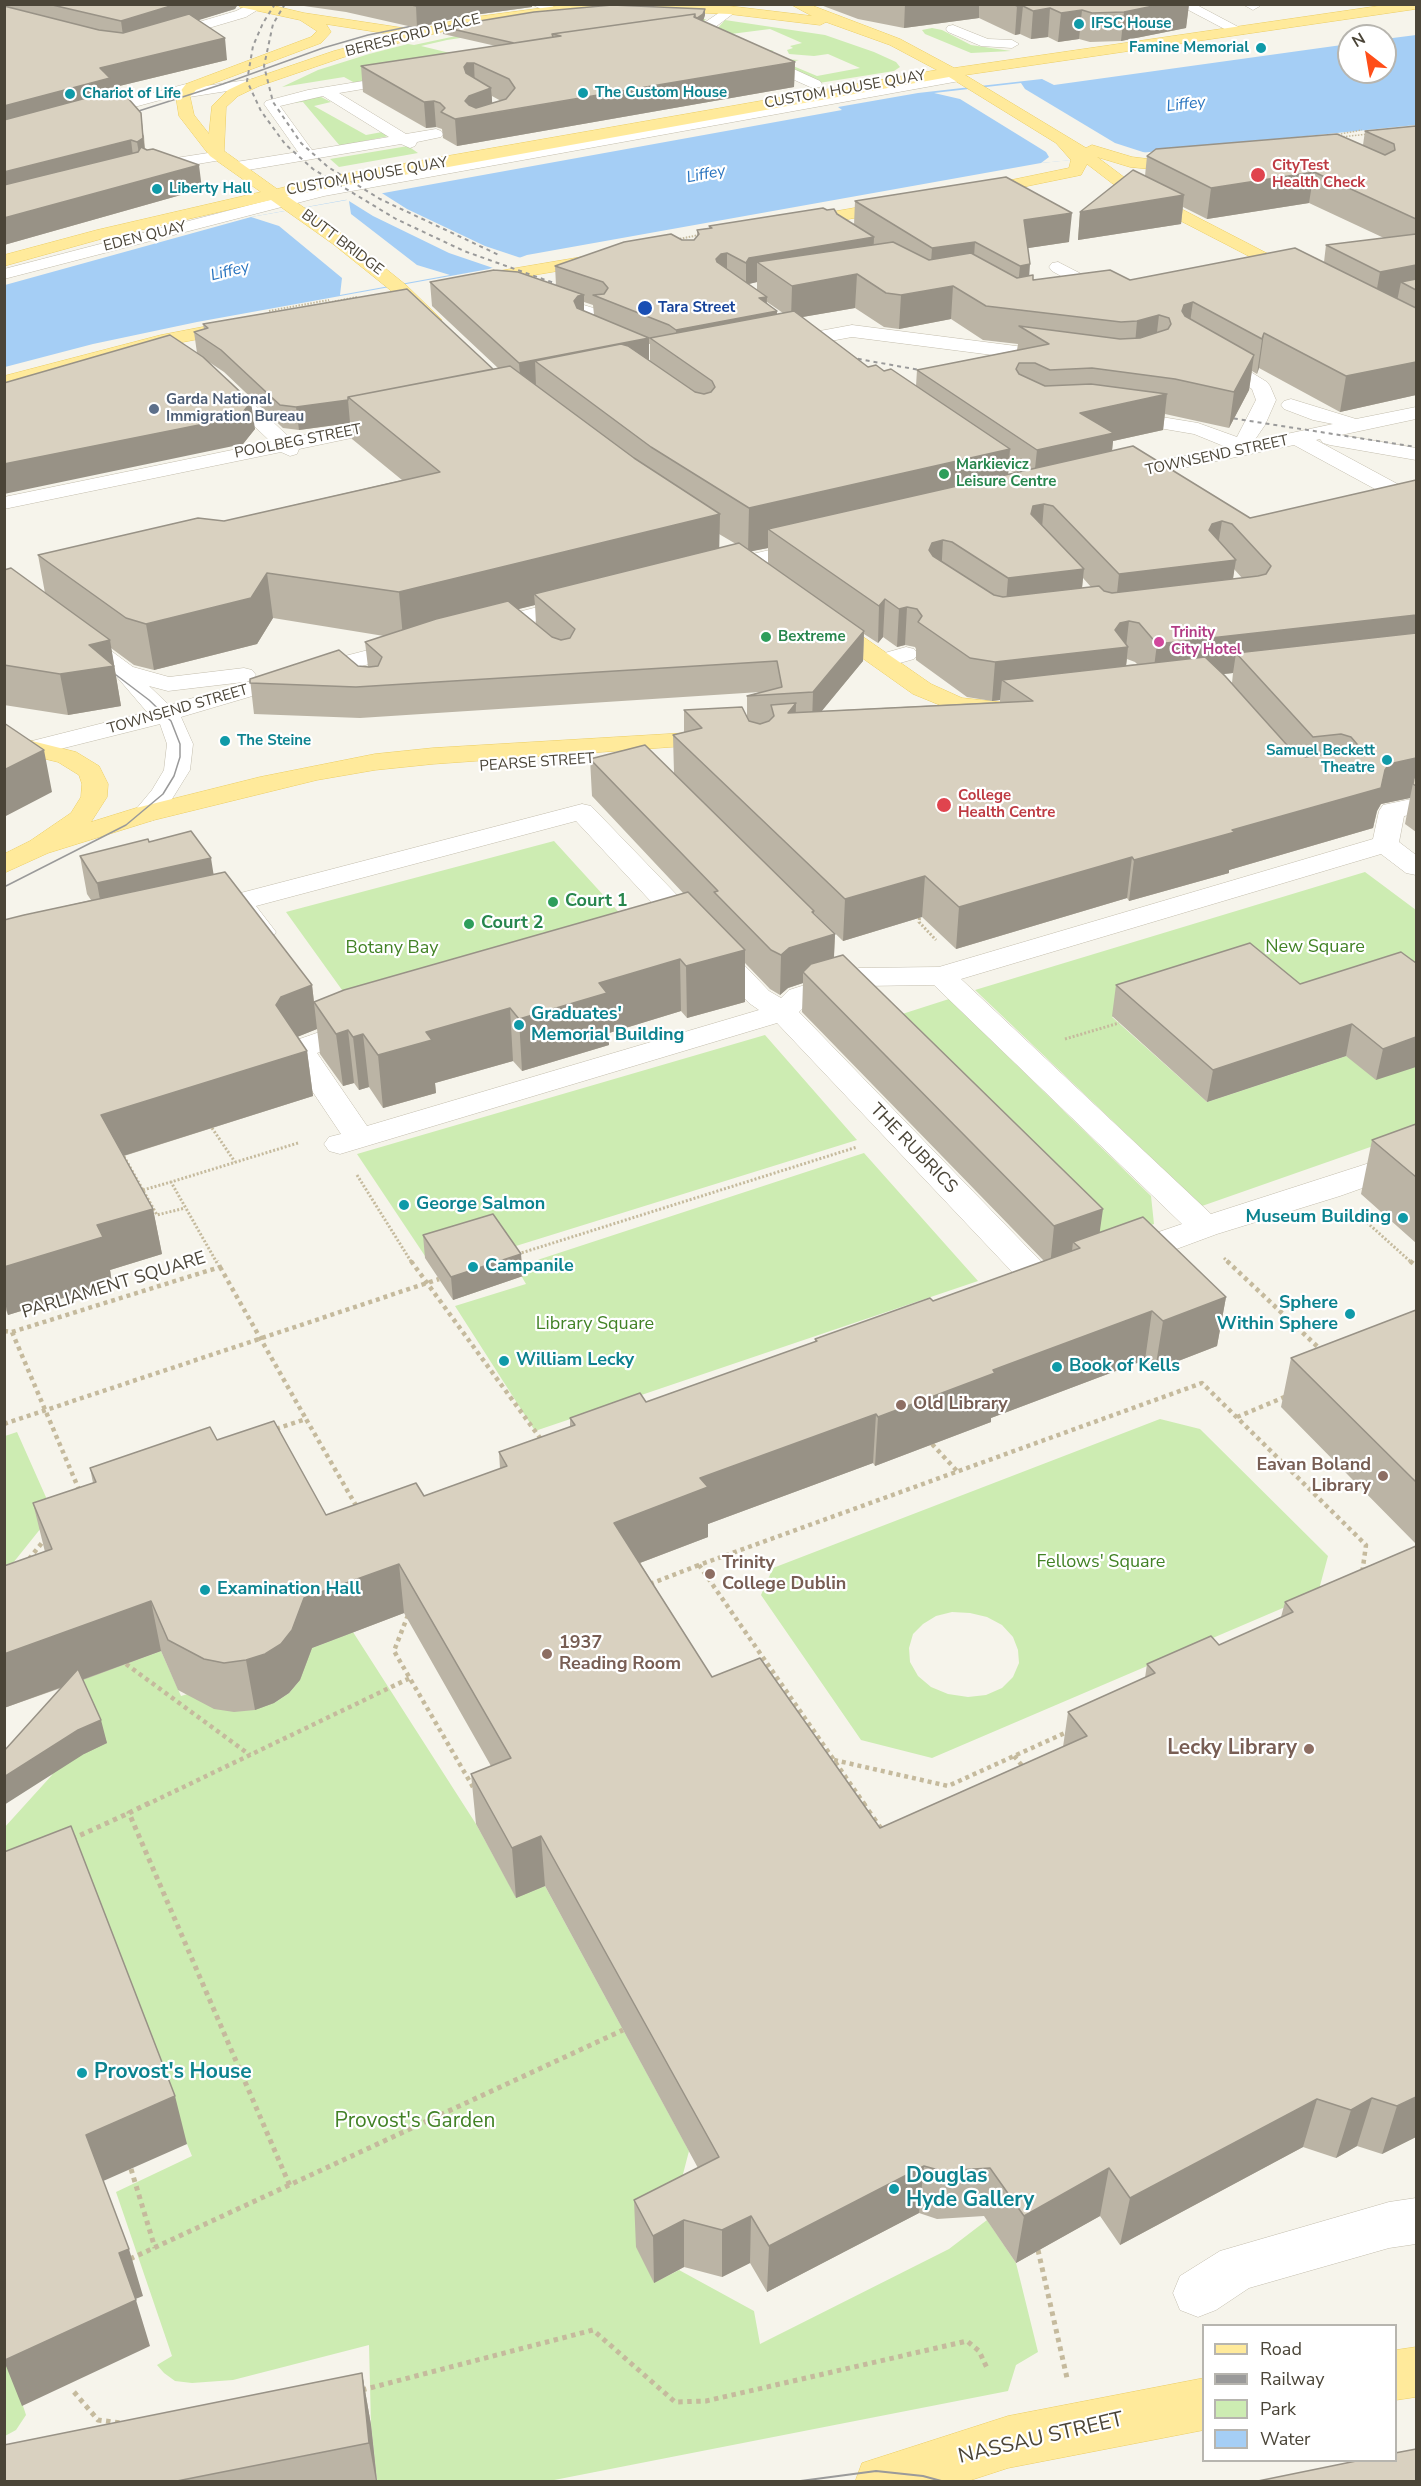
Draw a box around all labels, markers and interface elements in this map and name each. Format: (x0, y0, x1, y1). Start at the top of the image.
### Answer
street label: BERESFORD PLACE (344, 11, 482, 61)
place label: IFSC House (1091, 15, 1171, 33)
marker: IFSC House (1072, 17, 1086, 31)
north arrow (1337, 24, 1397, 84)
text: N (1348, 28, 1370, 53)
place label: Famine Memorial (1129, 39, 1249, 57)
marker: Famine Memorial (1254, 41, 1268, 55)
street label: CUSTOM HOUSE QUAY (763, 67, 927, 113)
place label: The Custom House (595, 84, 727, 102)
place label: Chariot of Life (82, 85, 181, 103)
marker: The Custom House (576, 86, 590, 100)
marker: Chariot of Life (63, 87, 77, 101)
water label: Liffey (1165, 93, 1207, 117)
street label: CUSTOM HOUSE QUAY (285, 154, 449, 200)
place label: CityTest Health Check (1272, 157, 1365, 192)
water label: Liffey (685, 162, 727, 188)
marker: CityTest Health Check (1249, 166, 1267, 184)
place label: Liberty Hall (169, 180, 252, 198)
marker: Liberty Hall (150, 182, 164, 196)
street label: BUTT BRIDGE (297, 206, 387, 280)
street label: EDEN QUAY (102, 218, 188, 256)
water label: Liffey (209, 258, 251, 286)
marker: Tara Street (636, 299, 654, 317)
place label: Tara Street (658, 299, 735, 317)
place label: Garda National Immigration Bureau (166, 391, 304, 426)
marker: Garda National Immigration Bureau (147, 402, 161, 416)
street label: POOLBEG STREET (233, 421, 363, 463)
street label: TOWNSEND STREET (1144, 432, 1290, 480)
place label: Markievicz Leisure Centre (956, 456, 1056, 491)
marker: Markievicz Leisure Centre (937, 467, 951, 481)
place label: Trinity City Hotel (1171, 624, 1242, 659)
place label: Bextreme (778, 628, 846, 646)
marker: Bextreme (759, 630, 773, 644)
marker: Trinity City Hotel (1152, 635, 1166, 649)
street label: TOWNSEND STREET (105, 681, 251, 739)
place label: The Steine (237, 732, 311, 750)
marker: The Steine (218, 734, 232, 748)
place label: Samuel Beckett Theatre (1266, 742, 1375, 777)
street label: PEARSE STREET (479, 750, 595, 776)
marker: Samuel Beckett Theatre (1380, 753, 1394, 767)
place label: College Health Centre (958, 787, 1055, 822)
marker: College Health Centre (935, 796, 953, 814)
place label: Court 1 (565, 891, 628, 913)
marker: Court 1 (546, 895, 560, 909)
place label: Court 2 (481, 913, 544, 935)
marker: Court 2 (462, 917, 476, 931)
park label: New Square (1265, 937, 1365, 959)
park label: Botany Bay (346, 938, 438, 960)
place label: Graduates' Memorial Building (531, 1004, 684, 1046)
marker: Graduates' Memorial Building (512, 1018, 526, 1032)
street label: THE RUBRICS (865, 1100, 961, 1198)
place label: George Salmon (416, 1194, 545, 1216)
marker: George Salmon (397, 1198, 411, 1212)
place label: Museum Building (1246, 1207, 1391, 1229)
marker: Museum Building (1396, 1211, 1410, 1225)
street label: PARLIAMENT SQUARE (20, 1248, 208, 1324)
place label: Campanile (485, 1256, 574, 1278)
marker: Campanile (466, 1260, 480, 1274)
place label: Sphere Within Sphere (1217, 1293, 1338, 1336)
marker: Sphere Within Sphere (1343, 1307, 1357, 1321)
park label: Library Square (536, 1314, 654, 1336)
place label: William Lecky (516, 1350, 634, 1372)
marker: William Lecky (497, 1354, 511, 1368)
place label: Book of Kells (1069, 1356, 1180, 1378)
marker: Book of Kells (1050, 1360, 1064, 1374)
place label: Old Library (913, 1394, 1008, 1416)
marker: Old Library (894, 1398, 908, 1412)
place label: Eavan Boland Library (1256, 1455, 1371, 1498)
marker: Eavan Boland Library (1376, 1469, 1390, 1483)
park label: Fellows' Square (1037, 1552, 1165, 1574)
place label: Trinity College Dublin (722, 1553, 846, 1596)
marker: Trinity College Dublin (703, 1567, 717, 1581)
place label: Examination Hall (217, 1579, 361, 1601)
marker: Examination Hall (198, 1583, 212, 1597)
place label: 1937 Reading Room (559, 1633, 681, 1676)
marker: 1937 Reading Room (540, 1647, 554, 1661)
place label: Lecky Library (1167, 1736, 1297, 1762)
marker: Lecky Library (1302, 1742, 1316, 1756)
place label: Provost's House (94, 2060, 252, 2086)
marker: Provost's House (75, 2066, 89, 2080)
park label: Provost's Garden (335, 2109, 495, 2135)
place label: Douglas Hyde Gallery (906, 2164, 1034, 2214)
marker: Douglas Hyde Gallery (887, 2182, 901, 2196)
legend (1202, 2324, 1397, 2462)
text: Road (1260, 2337, 1302, 2361)
text: Railway (1260, 2367, 1325, 2391)
text: Park (1260, 2397, 1296, 2421)
street label: NASSAU STREET (956, 2408, 1126, 2470)
text: Water (1260, 2427, 1311, 2451)

